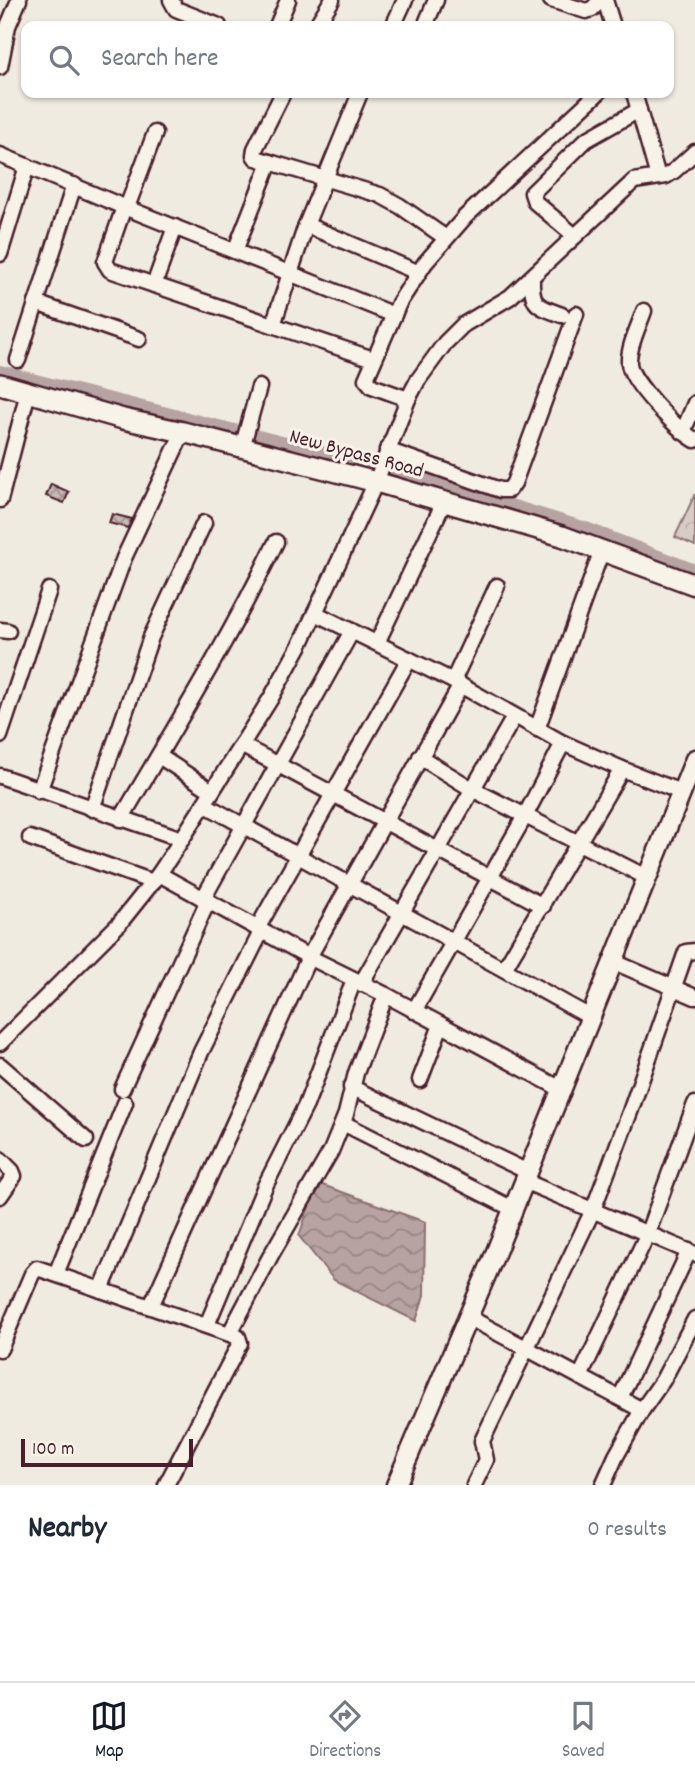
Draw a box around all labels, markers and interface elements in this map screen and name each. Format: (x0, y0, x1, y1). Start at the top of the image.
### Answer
search box (21, 21, 674, 98)
icon: search (45, 41, 83, 79)
text: Search here (101, 41, 219, 78)
street label: New Bypass Road (286, 423, 426, 487)
scale bar (21, 1436, 192, 1468)
text: 100 m (32, 1437, 74, 1464)
text: Nearby (28, 1509, 106, 1552)
text: 0 results (587, 1514, 667, 1547)
tab: Map (90, 1697, 128, 1766)
tab: Directions (309, 1697, 381, 1766)
tab: Saved (562, 1697, 605, 1766)

